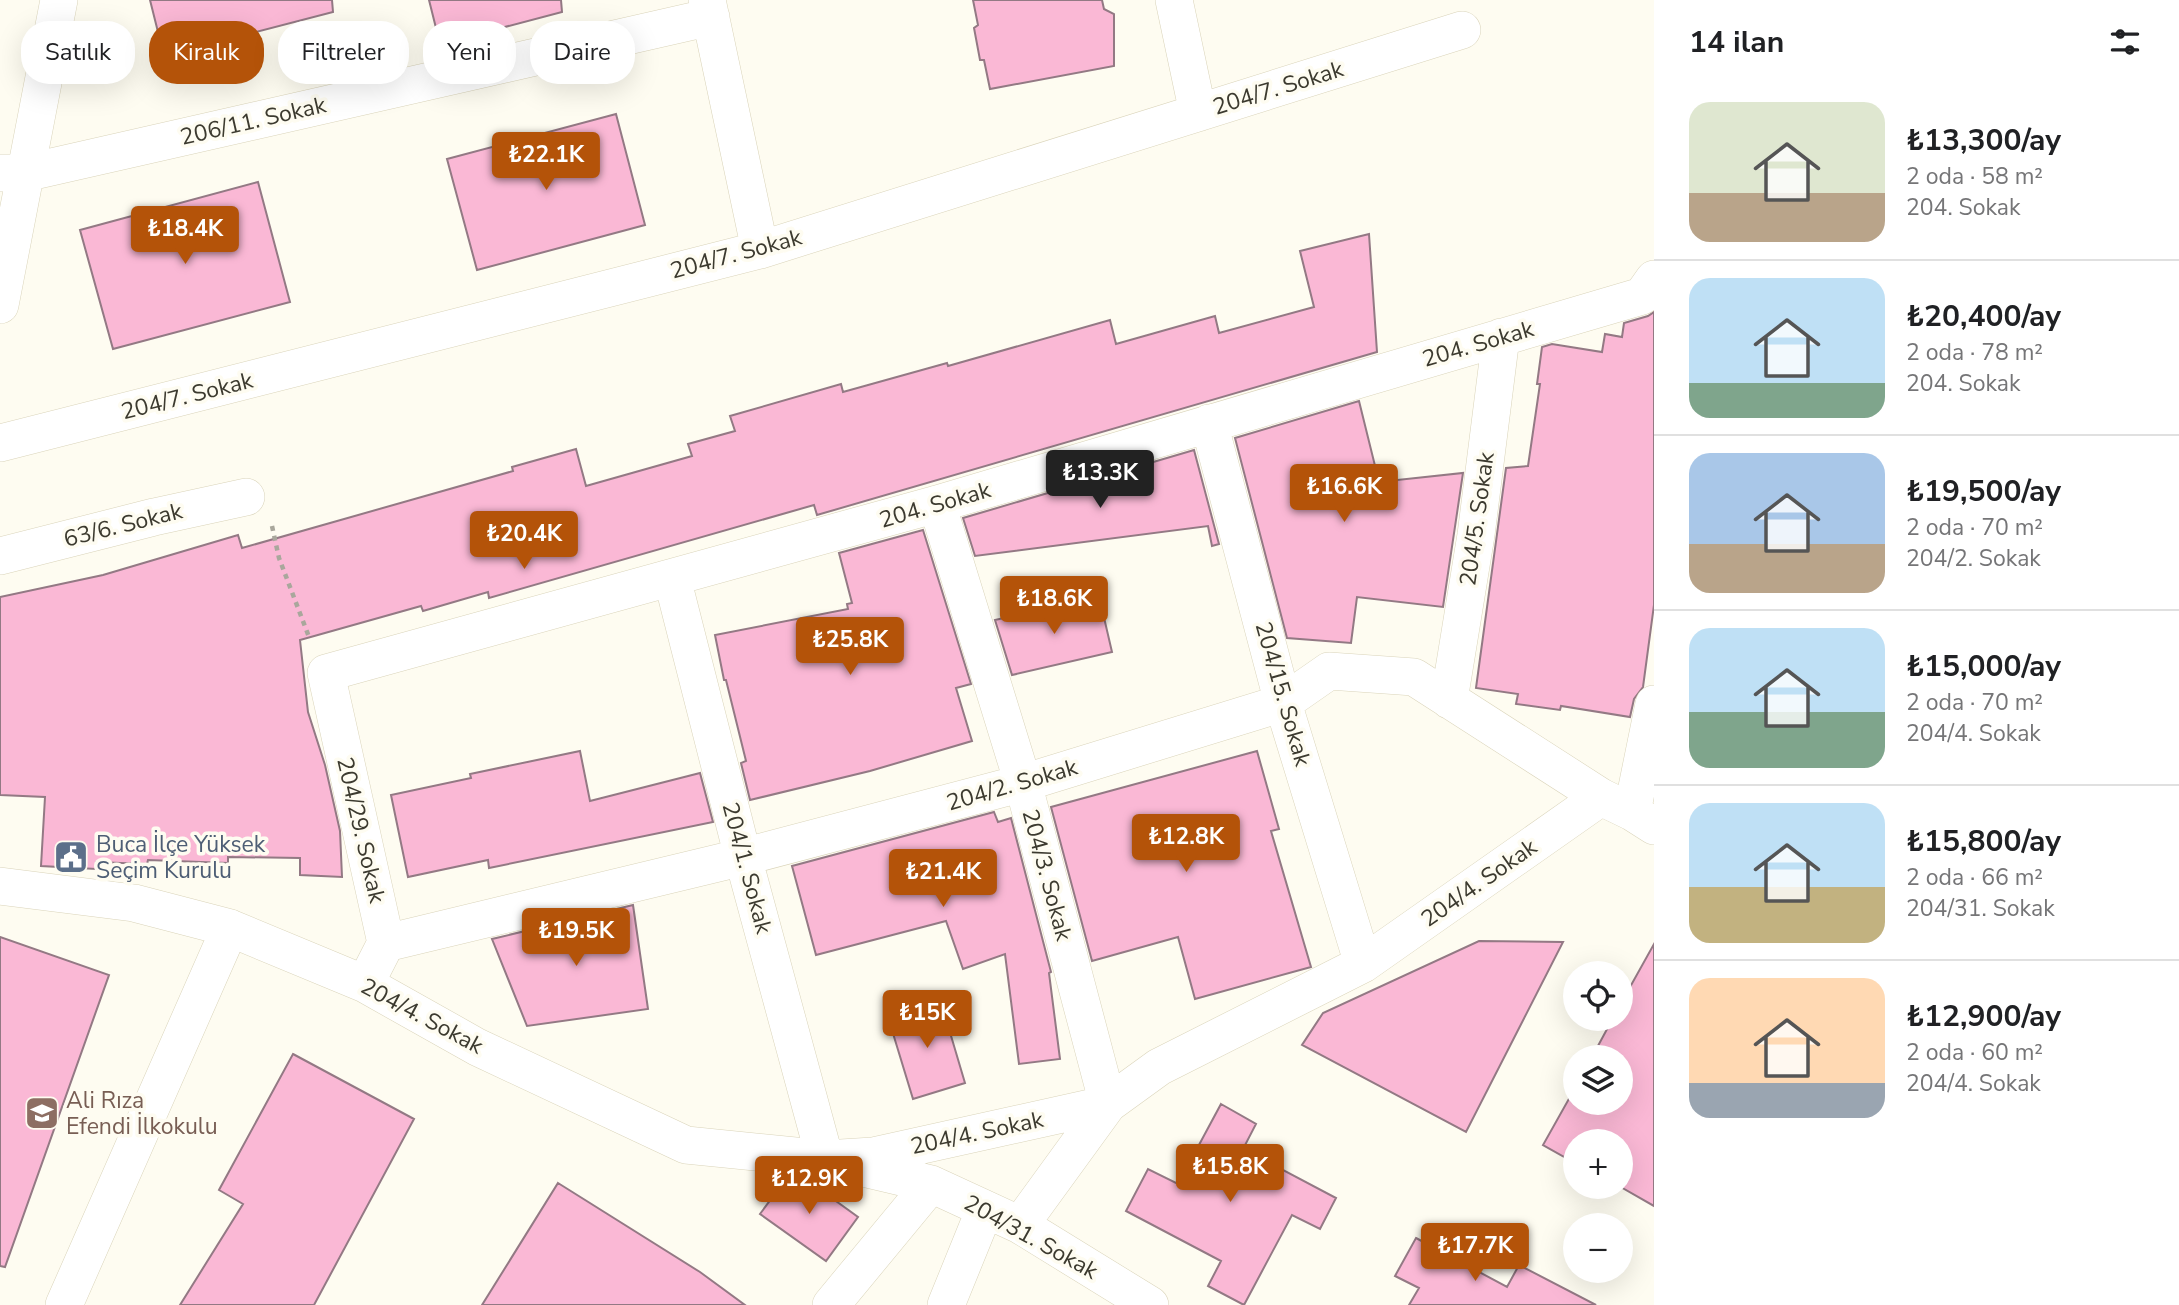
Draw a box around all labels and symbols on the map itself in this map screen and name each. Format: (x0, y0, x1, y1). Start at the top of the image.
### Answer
street label: 204/7. Sokak (1209, 53, 1347, 123)
street label: 206/11. Sokak (177, 89, 329, 153)
pin: ₺22.1K (489, 132, 603, 192)
pin: ₺18.4K (128, 206, 242, 266)
street label: 204/7. Sokak (667, 221, 806, 286)
street label: 204. Sokak (1419, 313, 1538, 375)
street label: 204/7. Sokak (118, 365, 257, 427)
pin: ₺13.3K (1043, 450, 1157, 510)
street label: 204/5. Sokak (1452, 450, 1502, 588)
pin: ₺16.6K (1287, 464, 1401, 524)
street label: 204. Sokak (876, 474, 995, 536)
street label: 63/6. Sokak (61, 495, 186, 555)
pin: ₺20.4K (467, 512, 581, 571)
pin: ₺18.6K (997, 576, 1111, 636)
pin: ₺25.8K (793, 618, 907, 677)
street label: 204/15. Sokak (1248, 618, 1319, 770)
street label: 204/2. Sokak (943, 751, 1082, 818)
street label: 204/29. Sokak (329, 754, 393, 906)
street label: 204/1. Sokak (715, 799, 780, 938)
street label: 204/3. Sokak (1015, 806, 1080, 945)
pin: ₺12.8K (1129, 814, 1243, 874)
place label: Buca İlçe Yüksek Seçim Kurulu (96, 829, 266, 886)
street label: 204/4. Sokak (1415, 831, 1544, 934)
public building icon: Buca İlçe Yüksek Seçim Kurulu (52, 838, 90, 876)
pin: ₺21.4K (886, 850, 1000, 909)
pin: ₺19.5K (519, 908, 633, 968)
street label: 204/4. Sokak (355, 971, 489, 1062)
pin: ₺15K (886, 990, 968, 1050)
place label: Ali Rıza Efendi İlkokulu (66, 1085, 218, 1142)
school or university icon: Ali Rıza Efendi İlkokulu (23, 1094, 61, 1132)
street label: 204/4. Sokak (908, 1104, 1047, 1162)
pin: ₺15.8K (1173, 1144, 1287, 1204)
pin: ₺12.9K (752, 1156, 866, 1216)
street label: 204/31. Sokak (958, 1187, 1104, 1287)
pin: ₺17.7K (1418, 1224, 1532, 1283)

